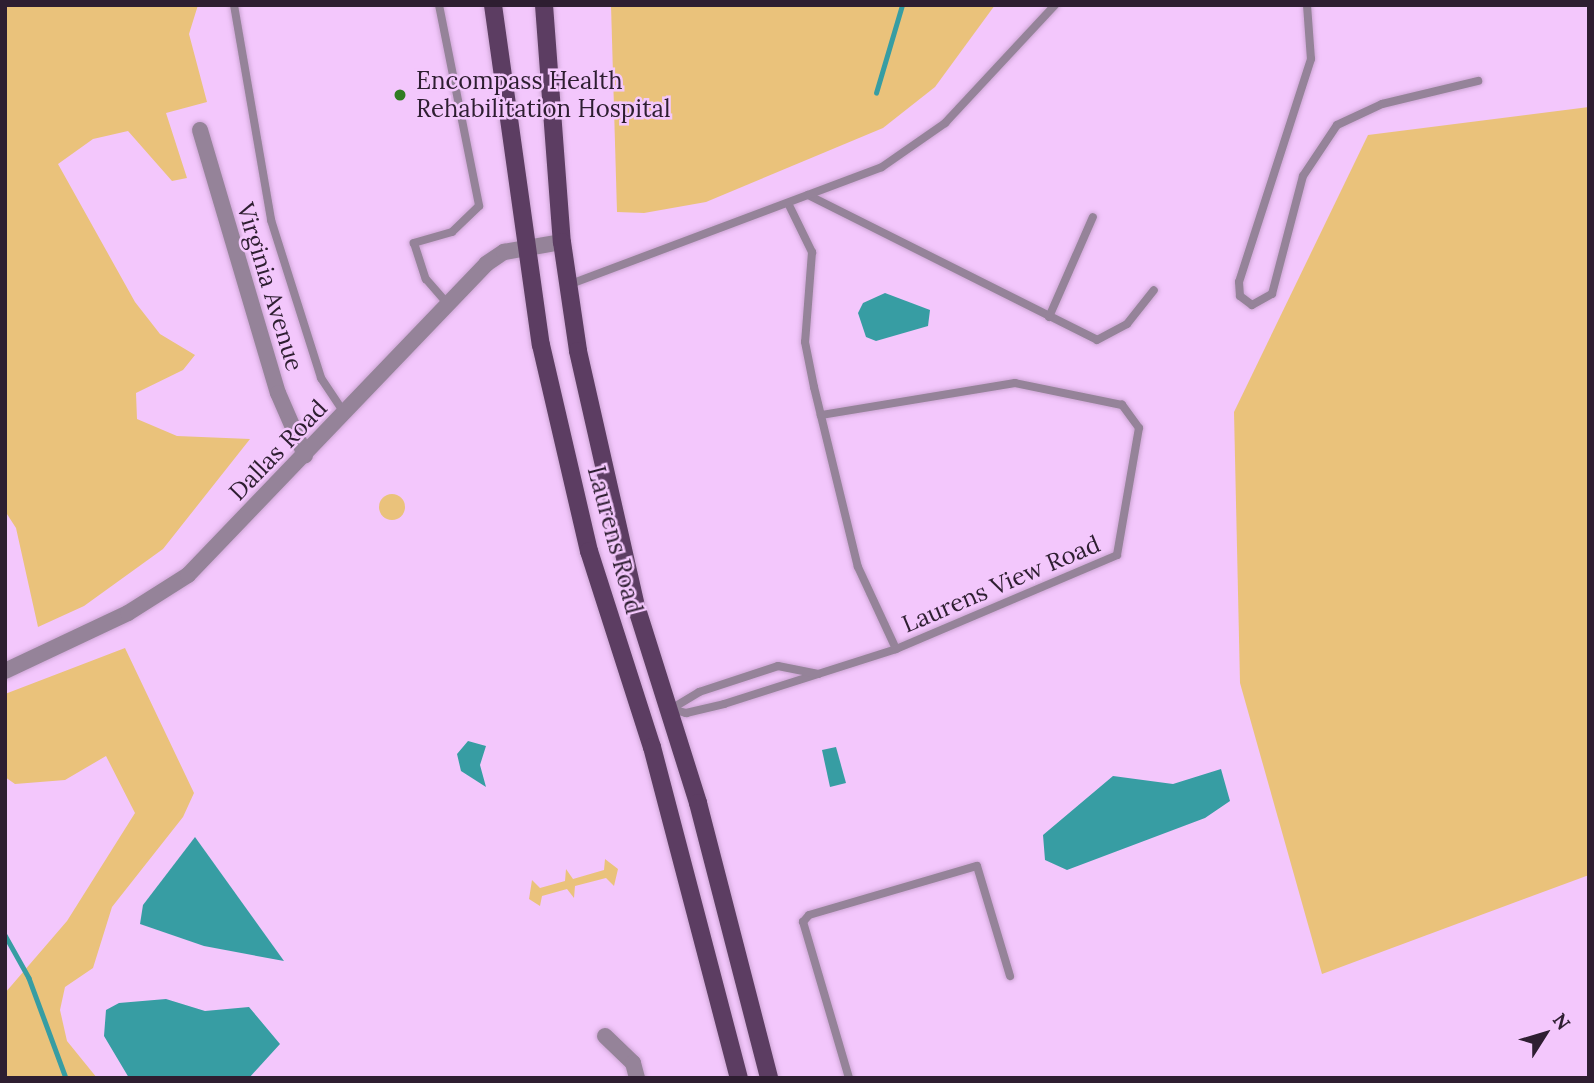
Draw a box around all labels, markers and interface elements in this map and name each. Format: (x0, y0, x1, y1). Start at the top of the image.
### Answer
place label: Encompass Health Rehabilitation Hospital (416, 67, 670, 123)
marker: Encompass Health Rehabilitation Hospital (390, 85, 410, 105)
street label: Virginia Avenue (231, 199, 309, 375)
street label: Dallas Road (223, 394, 333, 506)
street label: Laurens Road (581, 463, 649, 617)
street label: Laurens View Road (898, 529, 1104, 639)
north arrow (1510, 999, 1580, 1069)
text: N (1548, 1008, 1576, 1034)

